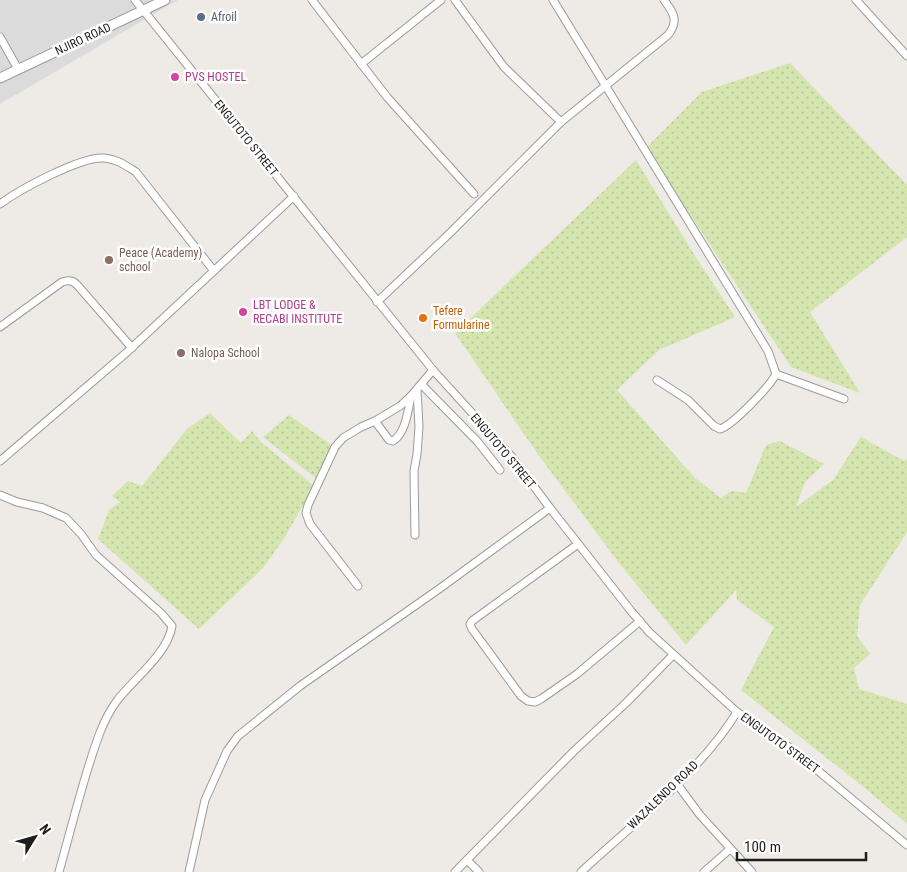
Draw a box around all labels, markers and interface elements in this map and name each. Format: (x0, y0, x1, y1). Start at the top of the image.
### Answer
place label: Afroil (211, 10, 237, 24)
marker: Afroil (195, 11, 207, 23)
street label: NJIRO ROAD (53, 20, 113, 58)
place label: PVS HOSTEL (185, 70, 246, 84)
marker: PVS HOSTEL (169, 71, 181, 83)
street label: ENGUTOTO STREET (211, 97, 281, 179)
place label: Peace (Academy) school (119, 246, 202, 274)
marker: Peace (Academy) school (103, 254, 115, 266)
place label: LBT LODGE & RECABI INSTITUTE (253, 298, 342, 326)
place label: Tefere Formularine (433, 304, 490, 332)
marker: LBT LODGE & RECABI INSTITUTE (237, 306, 249, 318)
marker: Tefere Formularine (417, 312, 429, 324)
place label: Nalopa School (191, 346, 260, 360)
marker: Nalopa School (175, 347, 187, 359)
street label: ENGUTOTO STREET (468, 411, 538, 491)
street label: ENGUTOTO STREET (738, 710, 822, 776)
street label: WAZALENDO ROAD (625, 758, 701, 832)
north arrow (10, 812, 60, 862)
text: N (36, 821, 54, 837)
scale bar (737, 830, 866, 862)
text: 100 m (744, 838, 781, 856)

